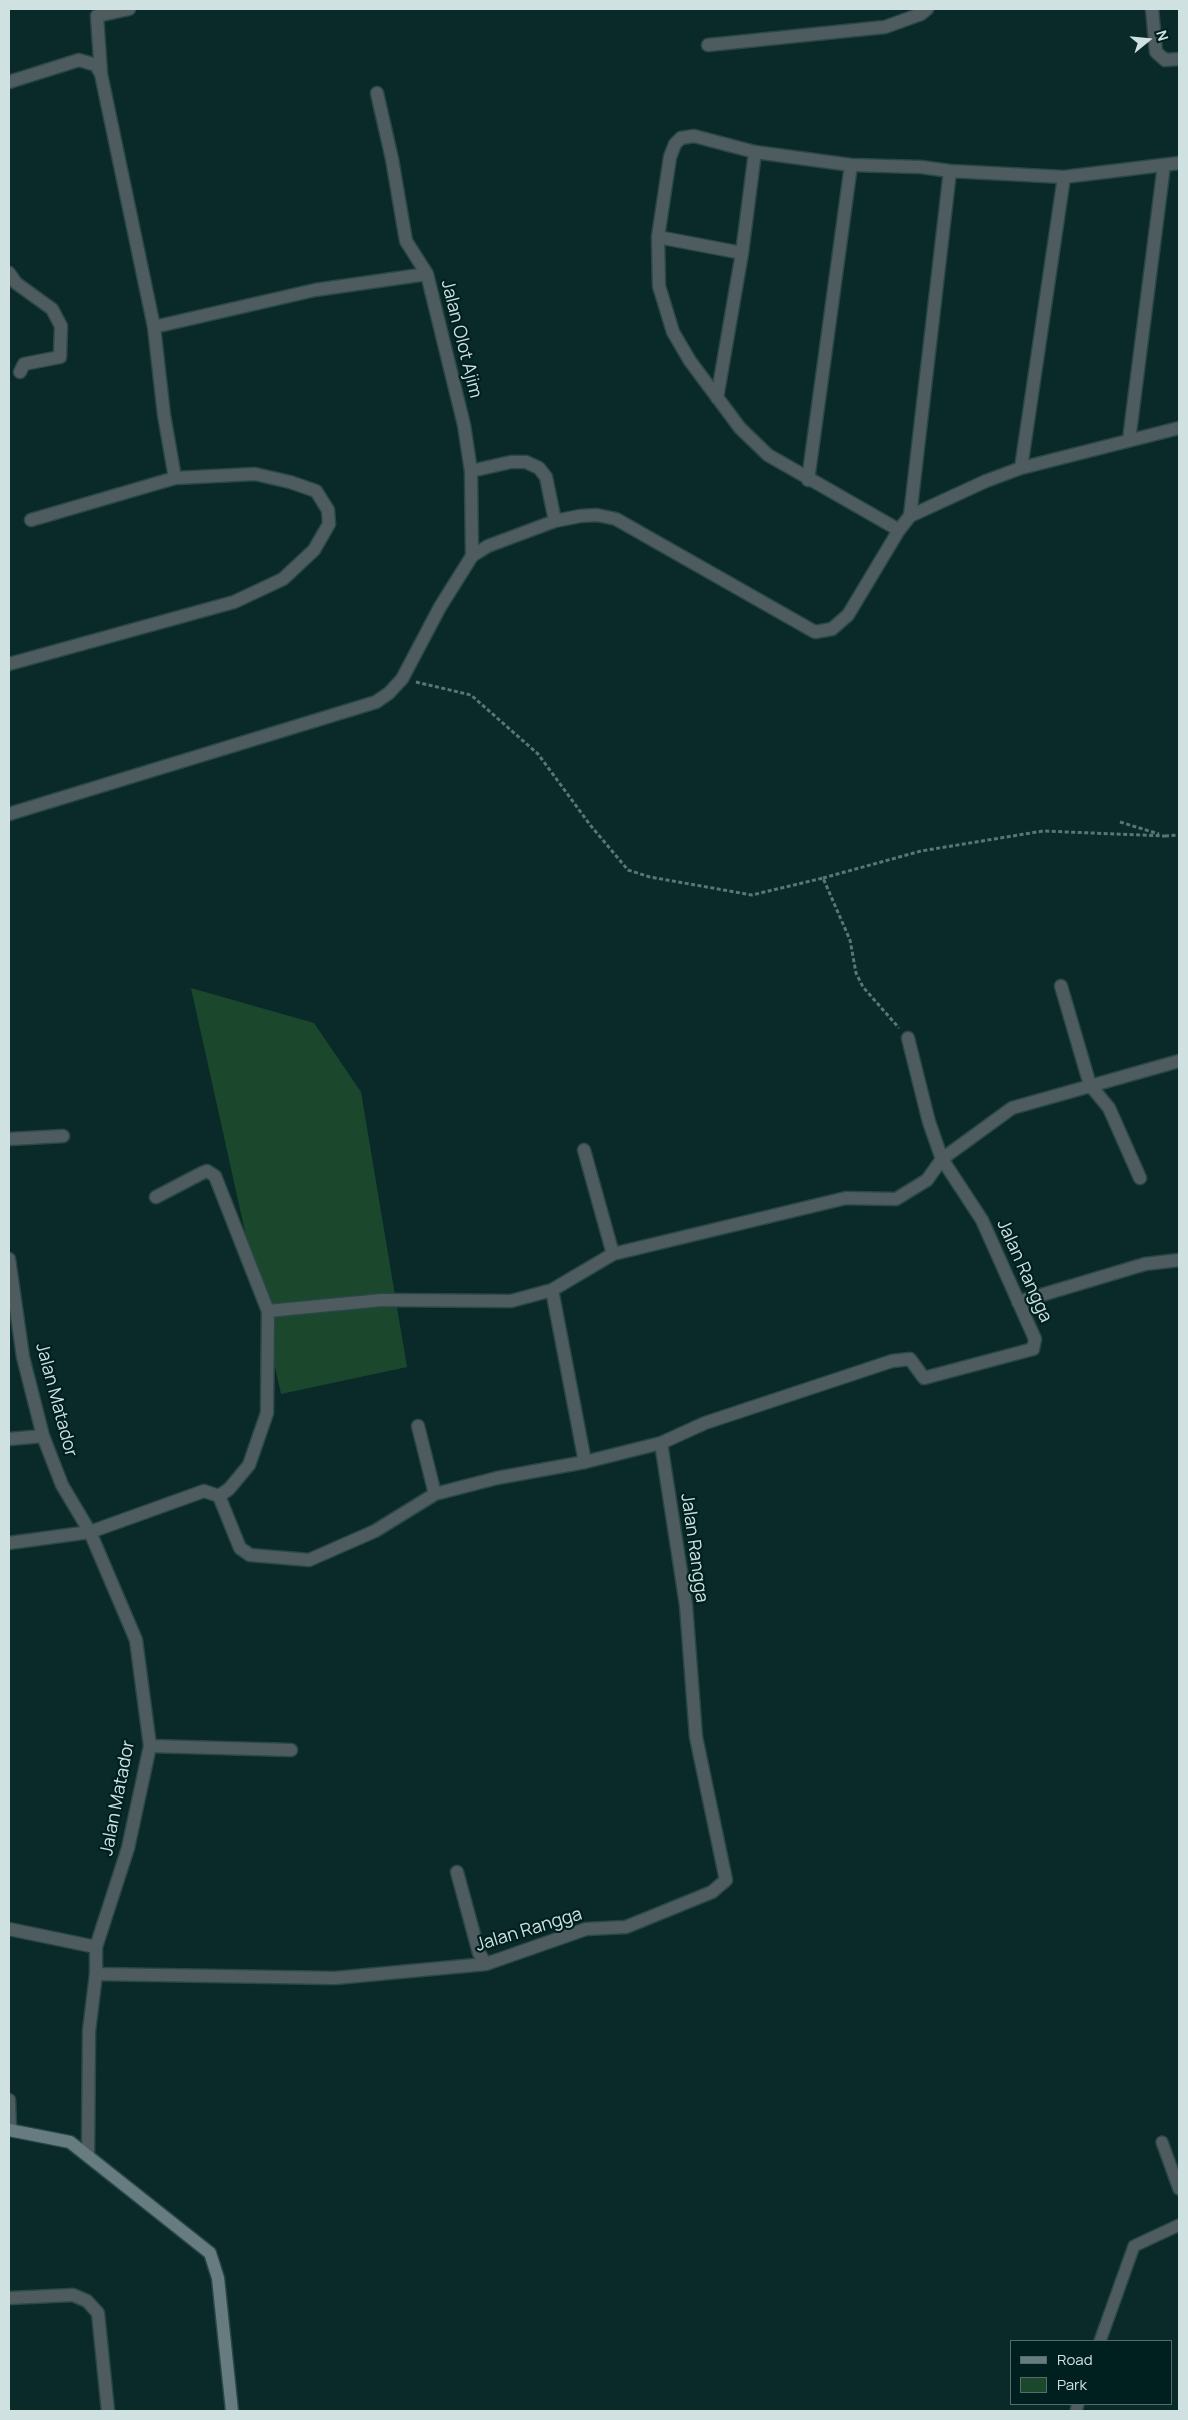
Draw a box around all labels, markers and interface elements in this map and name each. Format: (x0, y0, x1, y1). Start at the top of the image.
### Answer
north arrow (1123, 15, 1173, 65)
text: N (1152, 28, 1173, 43)
street label: Jalan Olot Ajim (436, 278, 486, 400)
street label: Jalan Rangga (992, 1216, 1056, 1326)
street label: Jalan Matador (30, 1341, 82, 1459)
street label: Jalan Rangga (676, 1492, 712, 1604)
street label: Jalan Matador (96, 1739, 140, 1857)
street label: Jalan Rangga (473, 1904, 585, 1956)
legend (1010, 2340, 1173, 2405)
text: Road (1057, 2349, 1093, 2370)
text: Park (1057, 2374, 1087, 2395)

